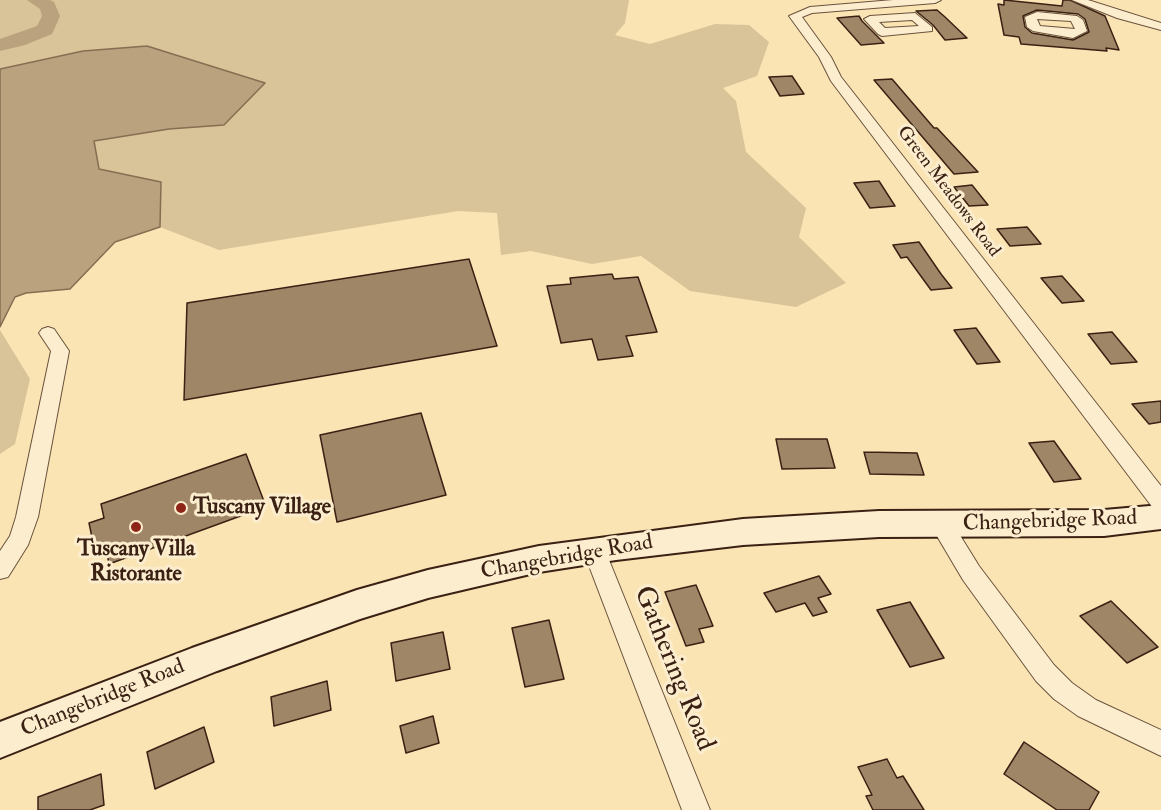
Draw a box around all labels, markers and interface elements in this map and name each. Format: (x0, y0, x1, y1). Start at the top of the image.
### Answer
street label: Green Meadows Road (892, 122, 1004, 262)
place label: Tuscany Village (193, 495, 331, 521)
marker: Tuscany Village (174, 501, 188, 515)
street label: Changebridge Road (962, 506, 1138, 538)
marker: Tuscany Villa Ristorante (129, 520, 143, 534)
street label: Changebridge Road (479, 530, 655, 586)
place label: Tuscany Villa Ristorante (77, 537, 195, 588)
street label: Gathering Road (625, 582, 721, 756)
street label: Changebridge Road (17, 654, 189, 744)

